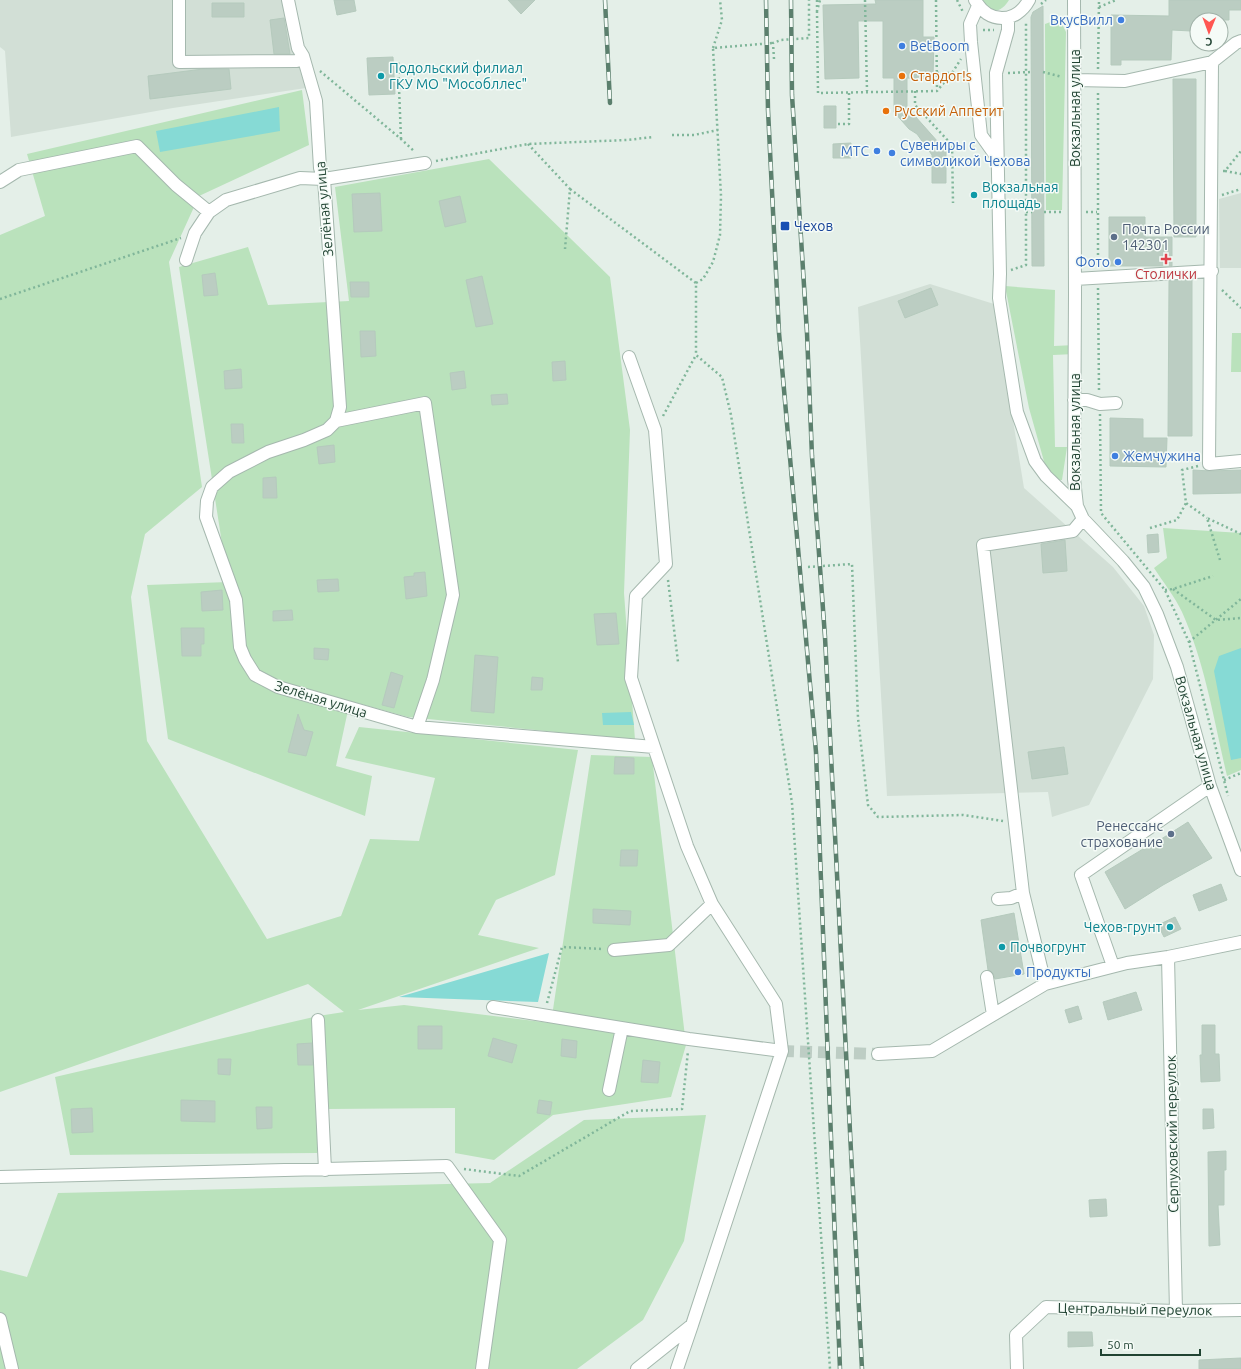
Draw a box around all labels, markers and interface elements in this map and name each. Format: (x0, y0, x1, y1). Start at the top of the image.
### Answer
place label: ВкусВилл (1050, 12, 1113, 28)
north arrow (1189, 12, 1229, 52)
marker: ВкусВилл (1116, 15, 1126, 25)
text: С (1205, 36, 1212, 48)
place label: BetBoom (910, 38, 969, 54)
marker: BetBoom (897, 41, 907, 51)
street label: Вокзальная улица (1067, 49, 1083, 167)
place label: Подольский филиал ГКУ МО "Мособллес" (389, 60, 527, 92)
place label: Стардог!s (910, 68, 972, 84)
marker: Подольский филиал ГКУ МО "Мособллес" (376, 71, 386, 81)
marker: Стардог!s (897, 71, 907, 81)
place label: Русский Аппетит (894, 103, 1003, 119)
marker: Русский Аппетит (881, 106, 891, 116)
place label: Сувениры с символикой Чехова (900, 137, 1030, 169)
place label: МТС (841, 143, 869, 159)
marker: МТС (872, 146, 882, 156)
marker: Сувениры с символикой Чехова (887, 148, 897, 158)
street label: Зелёная улица (312, 161, 336, 257)
place label: Вокзальная площадь (982, 179, 1059, 211)
marker: Вокзальная площадь (969, 190, 979, 200)
place label: Чехов (794, 218, 833, 234)
marker: Чехов (779, 220, 791, 232)
place label: Почта России 142301 (1122, 221, 1210, 253)
marker: Почта России 142301 (1109, 232, 1119, 242)
place label: Фото (1075, 254, 1110, 270)
marker: Столички (1161, 254, 1171, 264)
marker: Фото (1113, 257, 1123, 267)
place label: Столички (1135, 266, 1197, 282)
street label: Вокзальная улица (1067, 373, 1083, 491)
place label: Жемчужина (1123, 448, 1201, 464)
marker: Жемчужина (1110, 451, 1120, 461)
street label: Вокзальная улица (1172, 674, 1220, 792)
street label: Зелёная улица (273, 677, 369, 721)
place label: Ренессанс страхование (1080, 818, 1163, 850)
marker: Ренессанс страхование (1166, 829, 1176, 839)
place label: Чехов-грунт (1084, 919, 1162, 935)
marker: Чехов-грунт (1165, 922, 1175, 932)
place label: Почвогрунт (1010, 939, 1086, 955)
marker: Почвогрунт (997, 942, 1007, 952)
place label: Продукты (1026, 964, 1091, 980)
marker: Продукты (1013, 967, 1023, 977)
street label: Серпуховский переулок (1163, 1055, 1181, 1213)
street label: Центральный переулок (1058, 1300, 1212, 1318)
scale bar (1101, 1331, 1200, 1357)
text: 50 m (1107, 1338, 1134, 1351)

